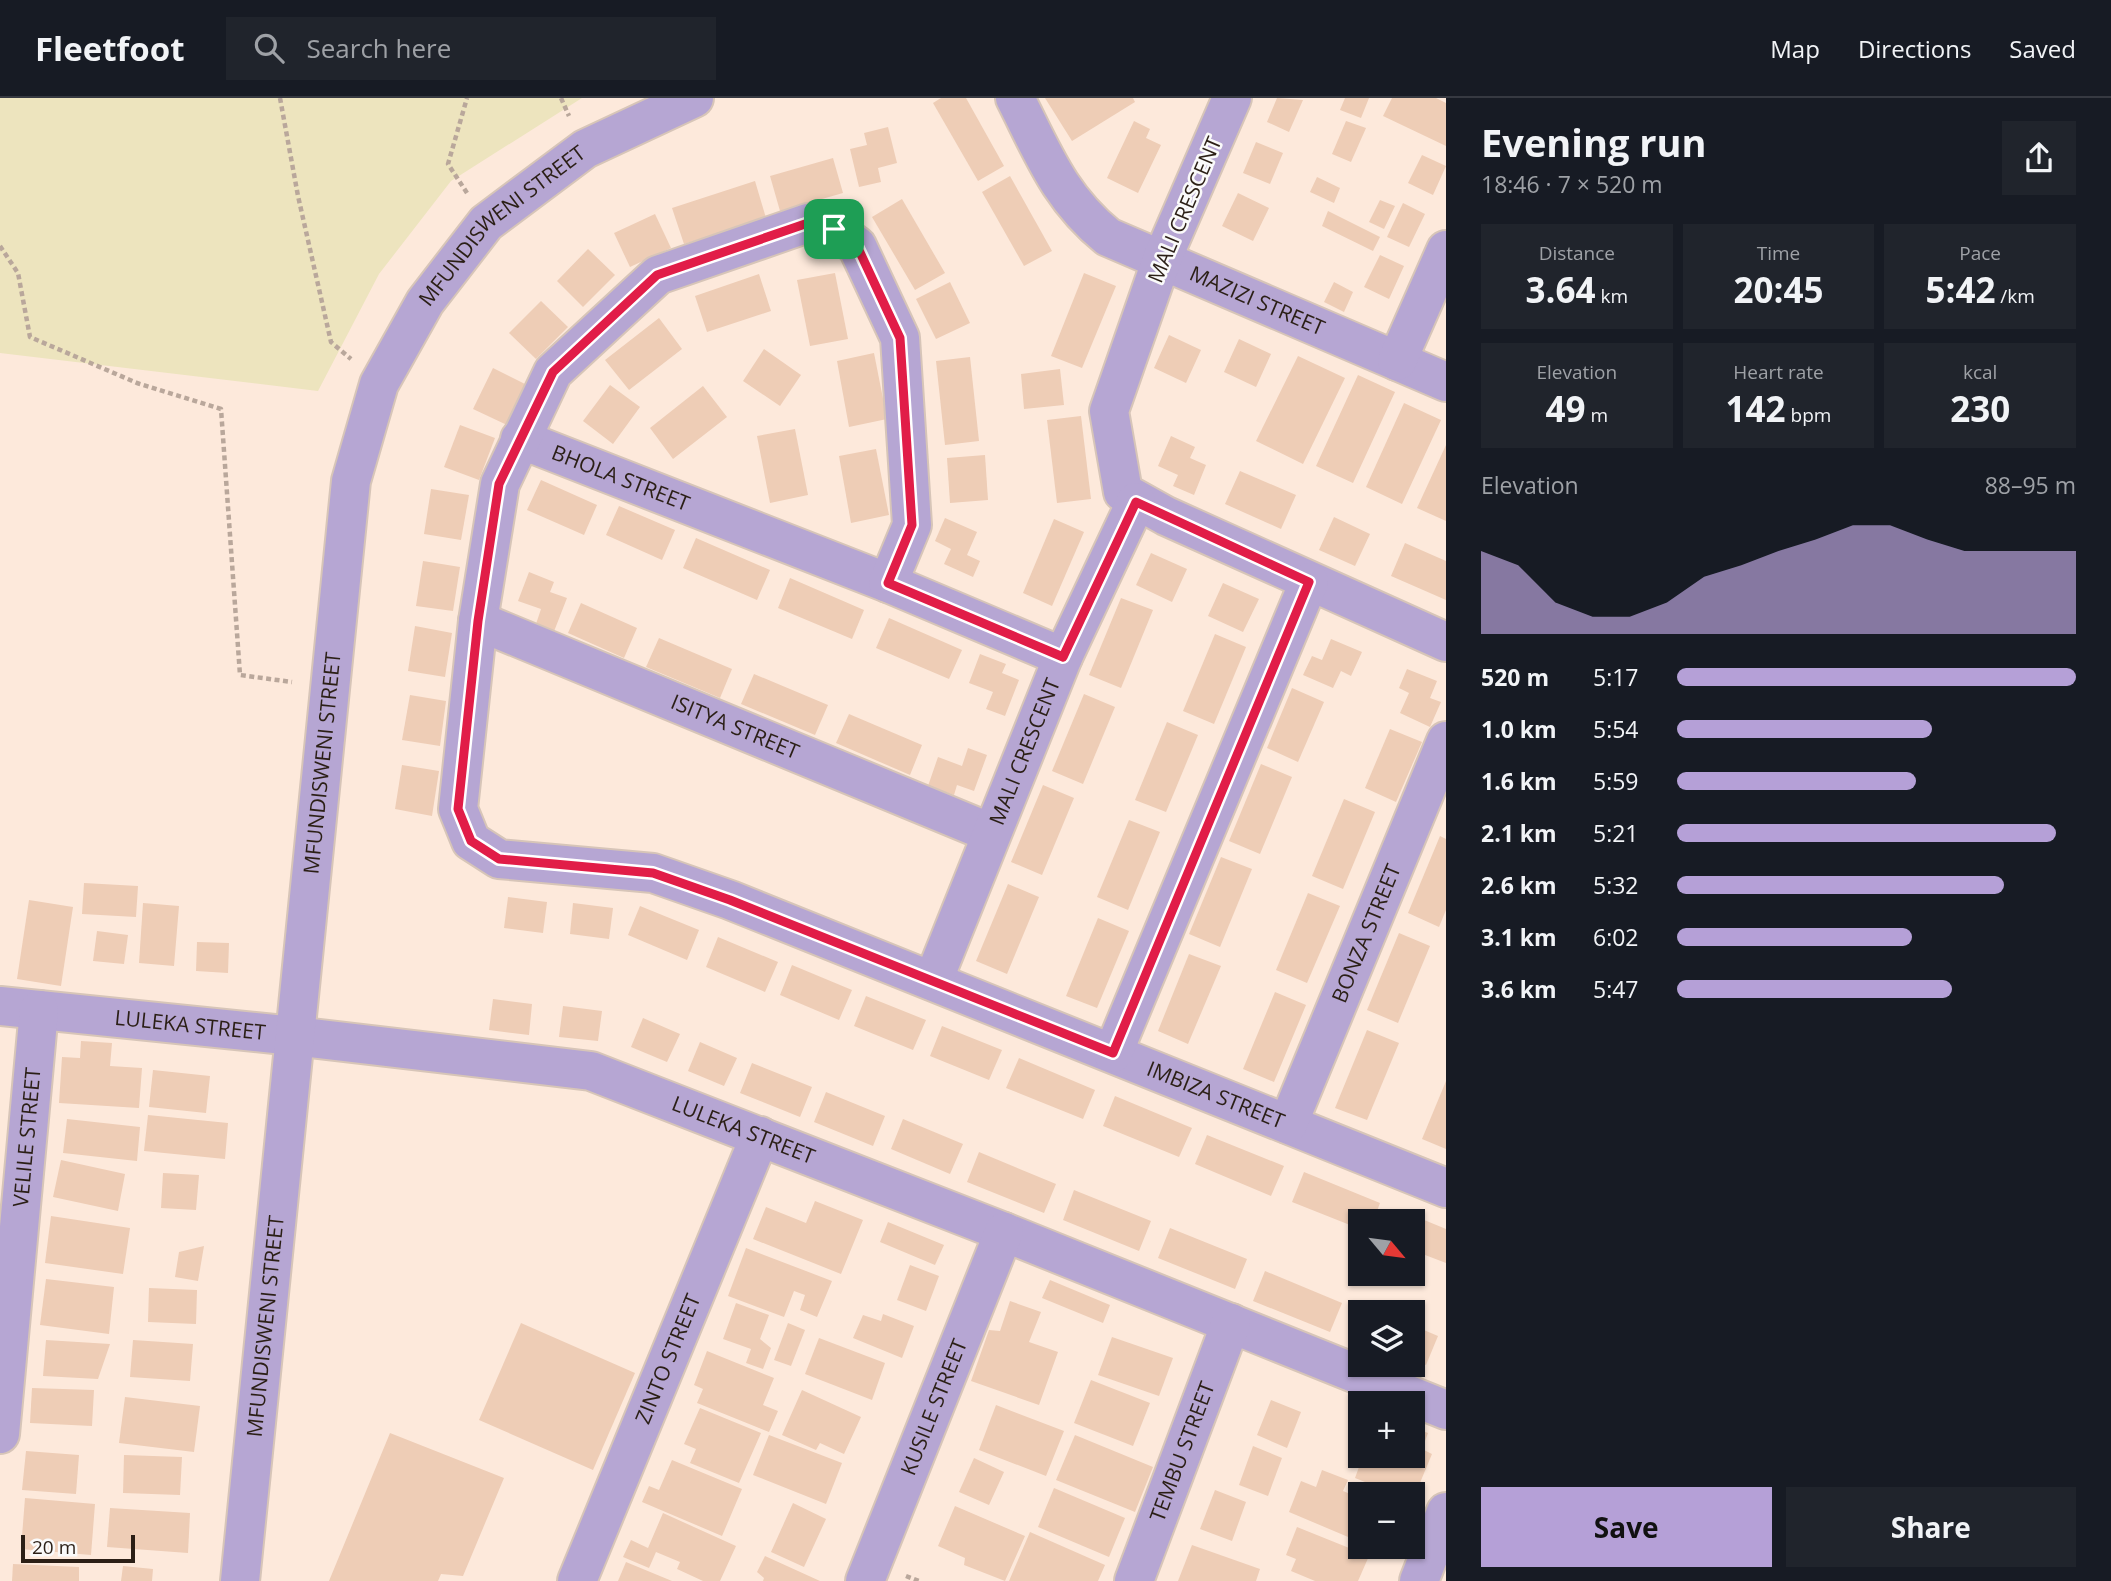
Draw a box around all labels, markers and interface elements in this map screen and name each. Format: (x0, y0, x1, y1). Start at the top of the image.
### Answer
search box (226, 17, 716, 80)
text: Fleetfoot (35, 26, 184, 71)
icon: search (250, 29, 288, 67)
text: Search here (306, 30, 451, 66)
text: Map (1770, 32, 1820, 65)
text: Directions (1858, 32, 1971, 65)
text: Saved (2009, 32, 2076, 65)
text: Evening run (1481, 116, 1706, 168)
button: share (2002, 121, 2076, 195)
street label: MALI CRESCENT (1141, 132, 1228, 287)
street label: MFUNDISWENI STREET (412, 138, 591, 311)
text: 18:46 · 7 × 520 m (1481, 168, 1663, 200)
pin (804, 199, 864, 259)
icon: arrive (815, 210, 853, 248)
text: Distance (1539, 240, 1615, 266)
text: Time (1757, 240, 1800, 266)
text: Pace (1959, 240, 2001, 266)
street label: MAZIZI STREET (1186, 259, 1330, 342)
text: 3.64 (1526, 266, 1596, 313)
text: 20:45 (1733, 266, 1824, 313)
text: 5:42 (1925, 266, 1995, 313)
text: km (1596, 283, 1628, 309)
text: /km (1995, 283, 2035, 309)
text: Elevation (1536, 359, 1617, 385)
text: Heart rate (1733, 359, 1824, 385)
text: kcal (1963, 359, 1997, 385)
text: 49 (1546, 385, 1586, 432)
text: 142 (1726, 385, 1786, 432)
text: 230 (1950, 385, 2010, 432)
text: m (1586, 402, 1608, 428)
text: bpm (1786, 402, 1831, 428)
street label: BHOLA STREET (548, 438, 694, 517)
text: Elevation (1481, 469, 1579, 501)
text: 88–95 m (1985, 469, 2076, 501)
street label: MFUNDISWENI STREET (296, 650, 347, 875)
text: 520 m (1481, 661, 1549, 693)
text: 5:17 (1593, 661, 1639, 693)
street label: MALI CRESCENT (982, 673, 1066, 829)
street label: ISITYA STREET (667, 687, 804, 765)
text: 1.0 km (1481, 713, 1557, 745)
text: 5:54 (1593, 713, 1639, 745)
text: 1.6 km (1481, 765, 1557, 797)
text: 5:59 (1593, 765, 1639, 797)
text: 2.1 km (1481, 817, 1557, 849)
text: 5:21 (1593, 817, 1639, 849)
street label: BONZA STREET (1325, 859, 1407, 1007)
text: 2.6 km (1481, 869, 1557, 901)
text: 5:32 (1593, 869, 1639, 901)
text: 3.1 km (1481, 921, 1557, 953)
text: 6:02 (1593, 921, 1639, 953)
text: 3.6 km (1481, 973, 1557, 1005)
text: 5:47 (1593, 973, 1639, 1005)
street label: LULEKA STREET (113, 1003, 267, 1046)
street label: IMBIZA STREET (1143, 1054, 1289, 1135)
street label: VELILE STREET (6, 1066, 47, 1208)
street label: LULEKA STREET (668, 1089, 820, 1170)
north arrow (1348, 1209, 1424, 1286)
map controls (1348, 1209, 1425, 1559)
street label: MFUNDISWENI STREET (240, 1214, 290, 1438)
street label: ZINTO STREET (628, 1289, 707, 1428)
button: layers (1348, 1300, 1425, 1377)
street label: KUSILE STREET (893, 1334, 973, 1479)
street label: TEMBU STREET (1143, 1377, 1221, 1525)
button: + (1348, 1391, 1425, 1468)
button: − (1348, 1482, 1425, 1559)
button: Save (1481, 1487, 1772, 1567)
button: Share (1786, 1487, 2076, 1567)
scale bar (21, 1532, 135, 1564)
text: 20 m (32, 1534, 76, 1560)

